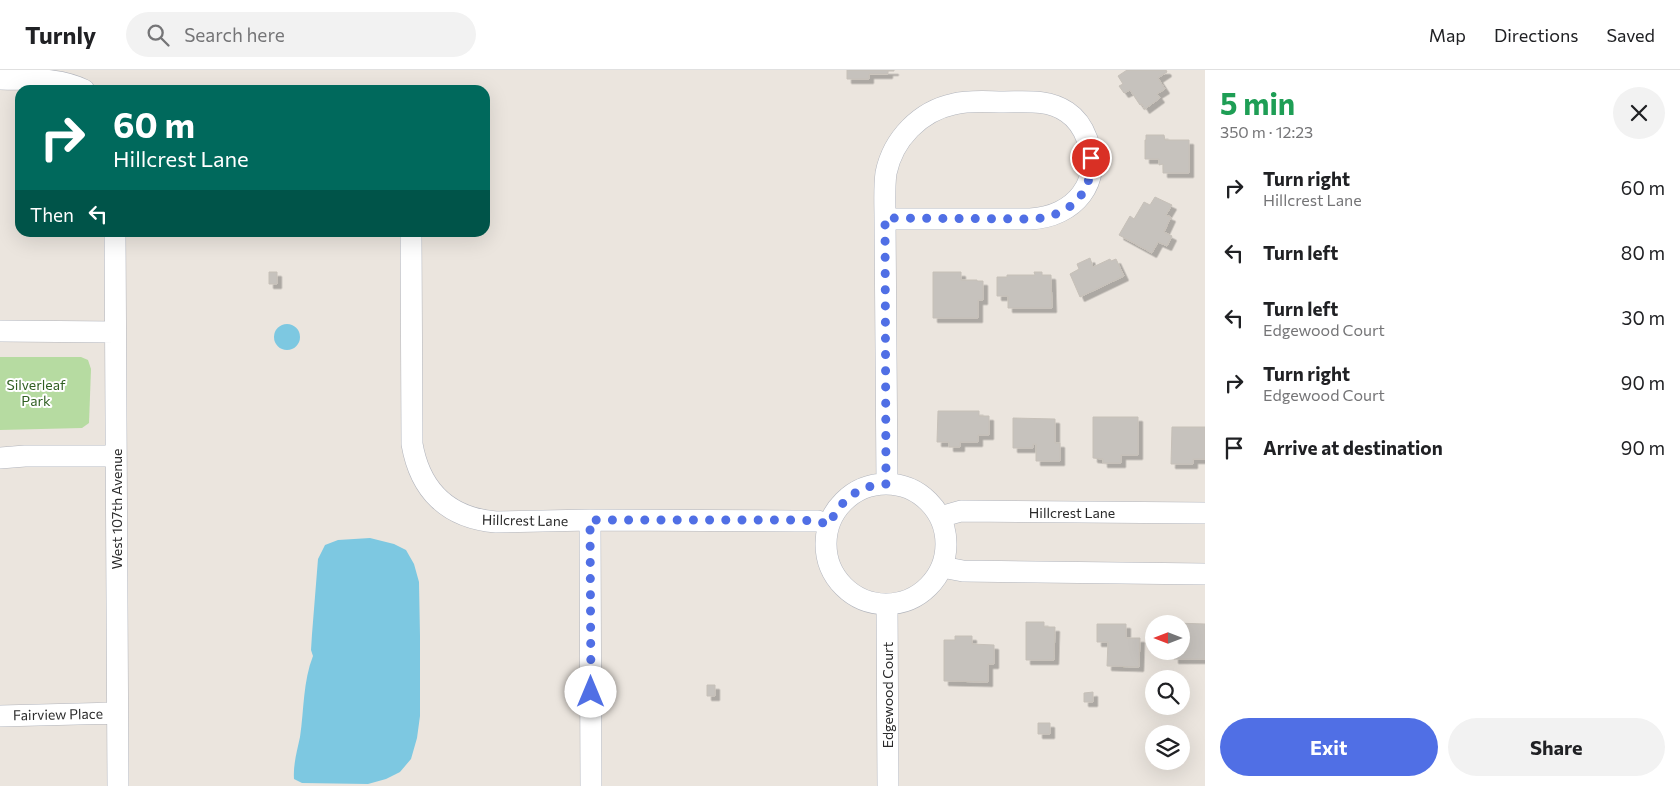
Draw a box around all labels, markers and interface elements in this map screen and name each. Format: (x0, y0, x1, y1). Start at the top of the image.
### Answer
search box (126, 12, 476, 57)
text: Turnly (25, 20, 96, 49)
icon: search (144, 21, 172, 49)
text: Search here (184, 23, 285, 46)
text: Map (1429, 24, 1466, 46)
text: Directions (1494, 24, 1578, 46)
text: Saved (1606, 24, 1655, 46)
text: 5 min (1220, 84, 1295, 121)
button: close (1613, 87, 1665, 139)
text: 60 m (113, 102, 195, 145)
icon: right (30, 105, 95, 170)
text: 350 m · 12:23 (1220, 122, 1313, 141)
pin (1070, 137, 1112, 179)
icon: arrive (1077, 144, 1105, 172)
text: Hillcrest Lane (113, 145, 249, 172)
text: Turn right (1263, 167, 1350, 190)
icon: right (1220, 174, 1248, 202)
text: 60 m (1621, 176, 1665, 199)
text: Hillcrest Lane (1263, 190, 1362, 209)
icon: left (84, 200, 112, 228)
text: Then (30, 203, 74, 226)
icon: left (1220, 239, 1248, 267)
text: Turn left (1263, 241, 1338, 264)
text: 80 m (1621, 241, 1665, 264)
text: Turn left (1263, 297, 1338, 320)
icon: left (1220, 304, 1248, 332)
text: 30 m (1622, 306, 1665, 329)
text: Edgewood Court (1263, 320, 1385, 339)
text: Turn right (1263, 362, 1350, 385)
icon: right (1220, 369, 1248, 397)
text: 90 m (1621, 371, 1665, 394)
park label: Silverleaf Park (6, 376, 66, 409)
text: Edgewood Court (1263, 385, 1385, 404)
icon: arrive (1220, 434, 1248, 462)
text: Arrive at destination (1263, 436, 1443, 459)
text: 90 m (1621, 436, 1665, 459)
street label: West 107th Avenue (108, 448, 125, 570)
street label: Hillcrest Lane (1029, 504, 1115, 521)
street label: Hillcrest Lane (482, 511, 568, 529)
north arrow (1145, 615, 1190, 660)
map controls (1145, 615, 1190, 770)
street label: Edgewood Court (879, 641, 896, 748)
position arrow (564, 665, 616, 717)
button: search (1145, 670, 1190, 715)
street label: Fairview Place (13, 705, 103, 723)
button: Exit (1220, 718, 1438, 776)
button: Share (1448, 718, 1665, 776)
button: layers (1145, 725, 1190, 770)

